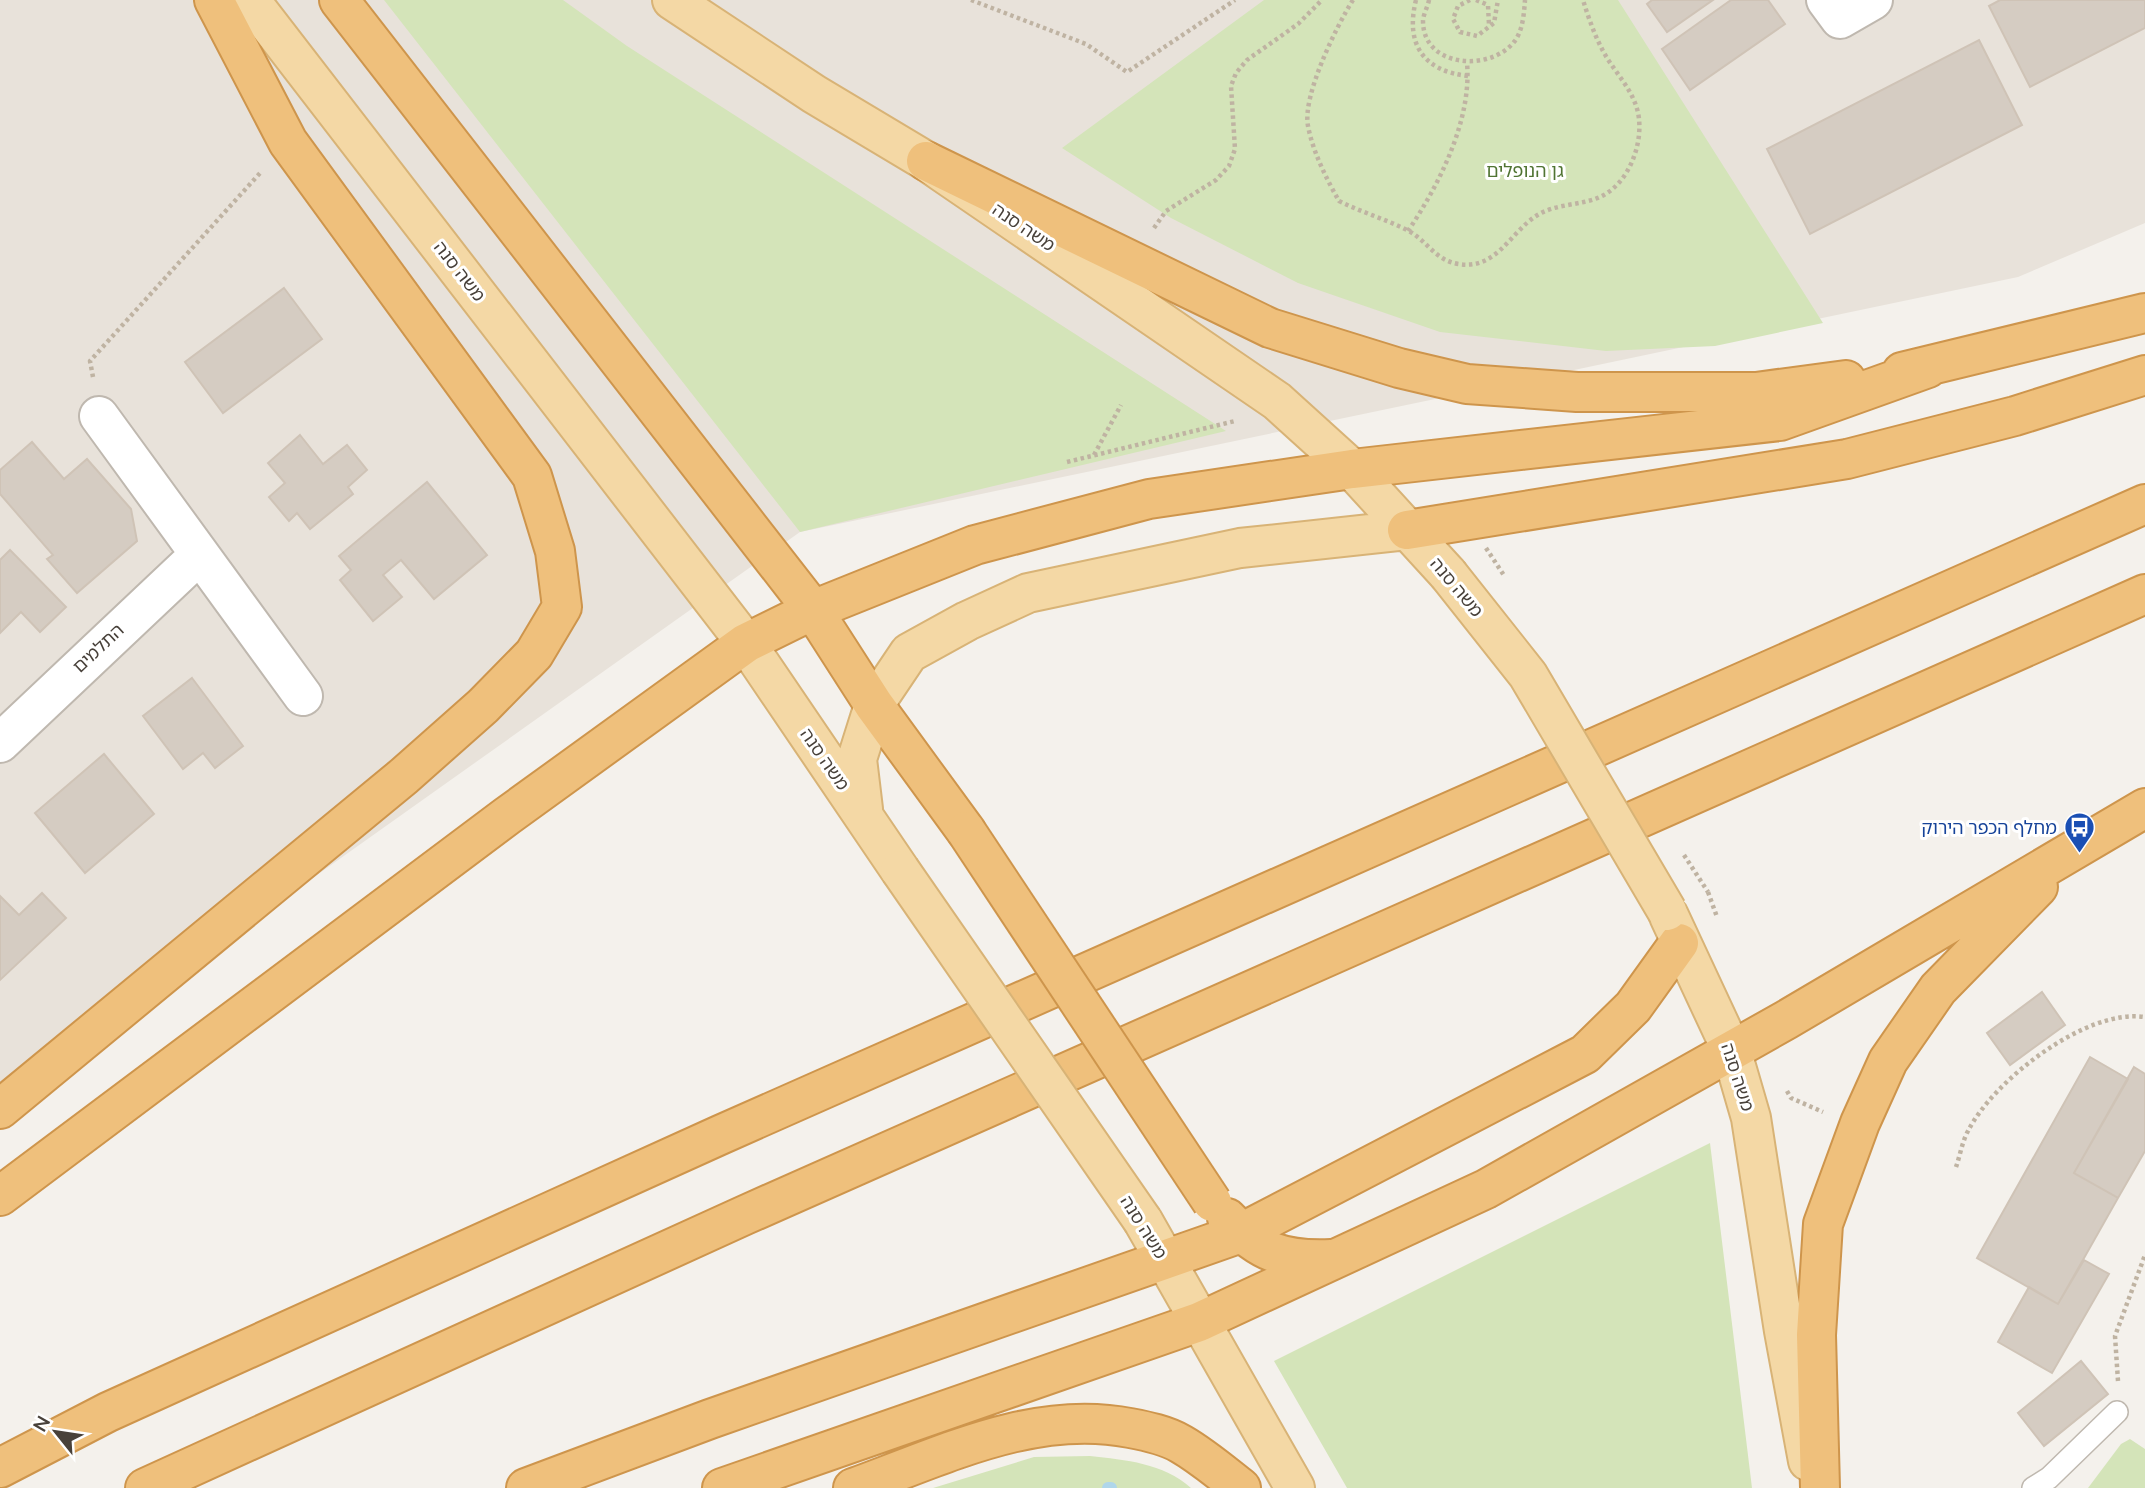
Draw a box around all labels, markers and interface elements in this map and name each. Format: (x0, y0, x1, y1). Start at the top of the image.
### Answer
park label: גן הנופלים (1486, 159, 1564, 182)
street label: משה סנה (988, 198, 1060, 256)
street label: משה סנה (429, 236, 491, 306)
street label: משה סנה (1425, 553, 1489, 622)
street label: התלמים (68, 618, 128, 678)
street label: משה סנה (795, 723, 855, 795)
bus stop icon: מחלף הכפר הירוק (2063, 810, 2097, 854)
place label: מחלף הכפר הירוק (1921, 816, 2057, 839)
street label: משה סנה (1716, 1040, 1760, 1114)
street label: משה סנה (1116, 1191, 1173, 1263)
north arrow (21, 1397, 91, 1467)
text: N (27, 1411, 55, 1436)

